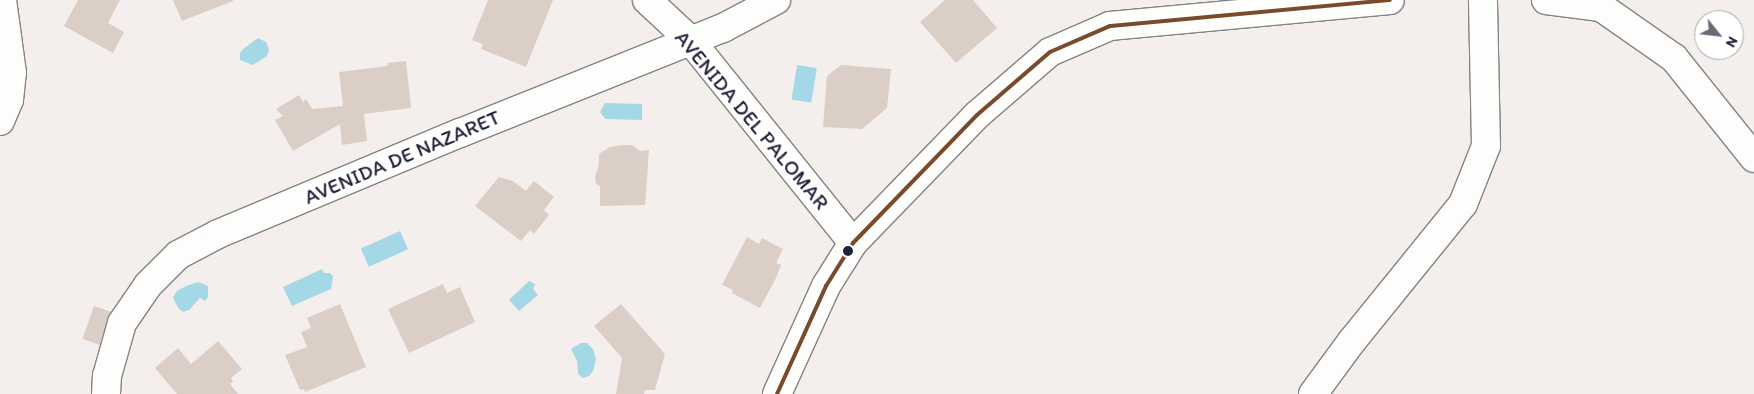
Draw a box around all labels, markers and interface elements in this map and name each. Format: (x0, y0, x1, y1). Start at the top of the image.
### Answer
north arrow (1694, 10, 1744, 60)
street label: AVENIDA DEL PALOMAR (670, 26, 834, 214)
text: N (1722, 34, 1741, 50)
street label: AVENIDA DE NAZARET (300, 104, 504, 210)
unlabelled marker (843, 246, 853, 256)

